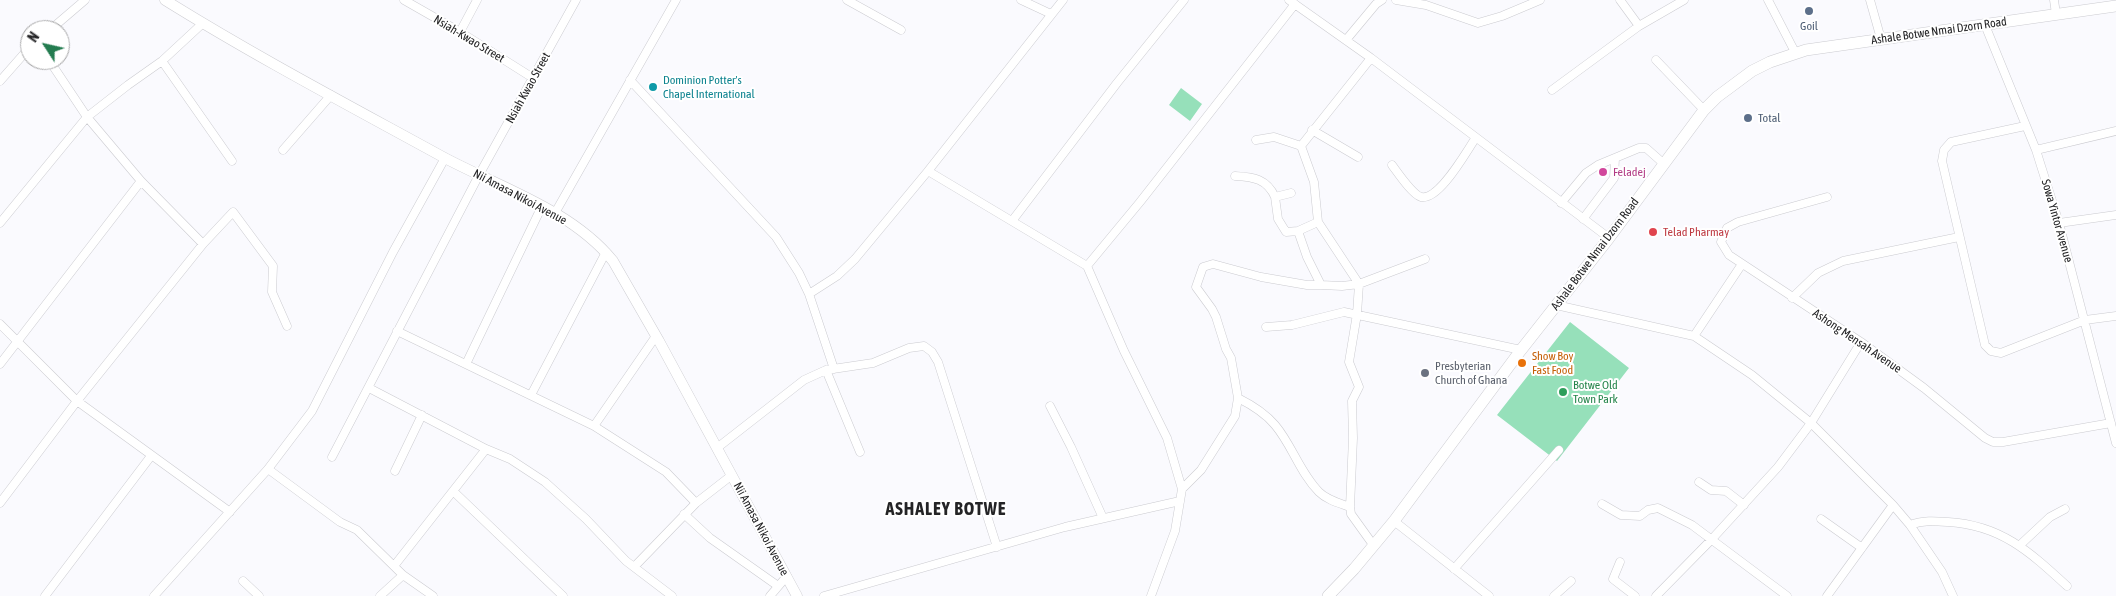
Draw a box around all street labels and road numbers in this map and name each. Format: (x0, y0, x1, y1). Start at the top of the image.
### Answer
street label: Nsiah-Kwao Street (431, 12, 507, 66)
street label: Ashale Botwe Nmai Dzorn Road (1870, 14, 2008, 48)
street label: Nsiah Kwao Street (503, 50, 553, 126)
street label: Nii Amasa Nikoi Avenue (471, 166, 569, 228)
street label: Sowa Yintor Avenue (2038, 178, 2076, 264)
street label: Ashale Botwe Nmai Dzorn Road (1548, 195, 1642, 313)
street label: Ashong Mensah Avenue (1810, 306, 1904, 376)
street label: Nii Amasa Nikoi Avenue (730, 480, 792, 578)

